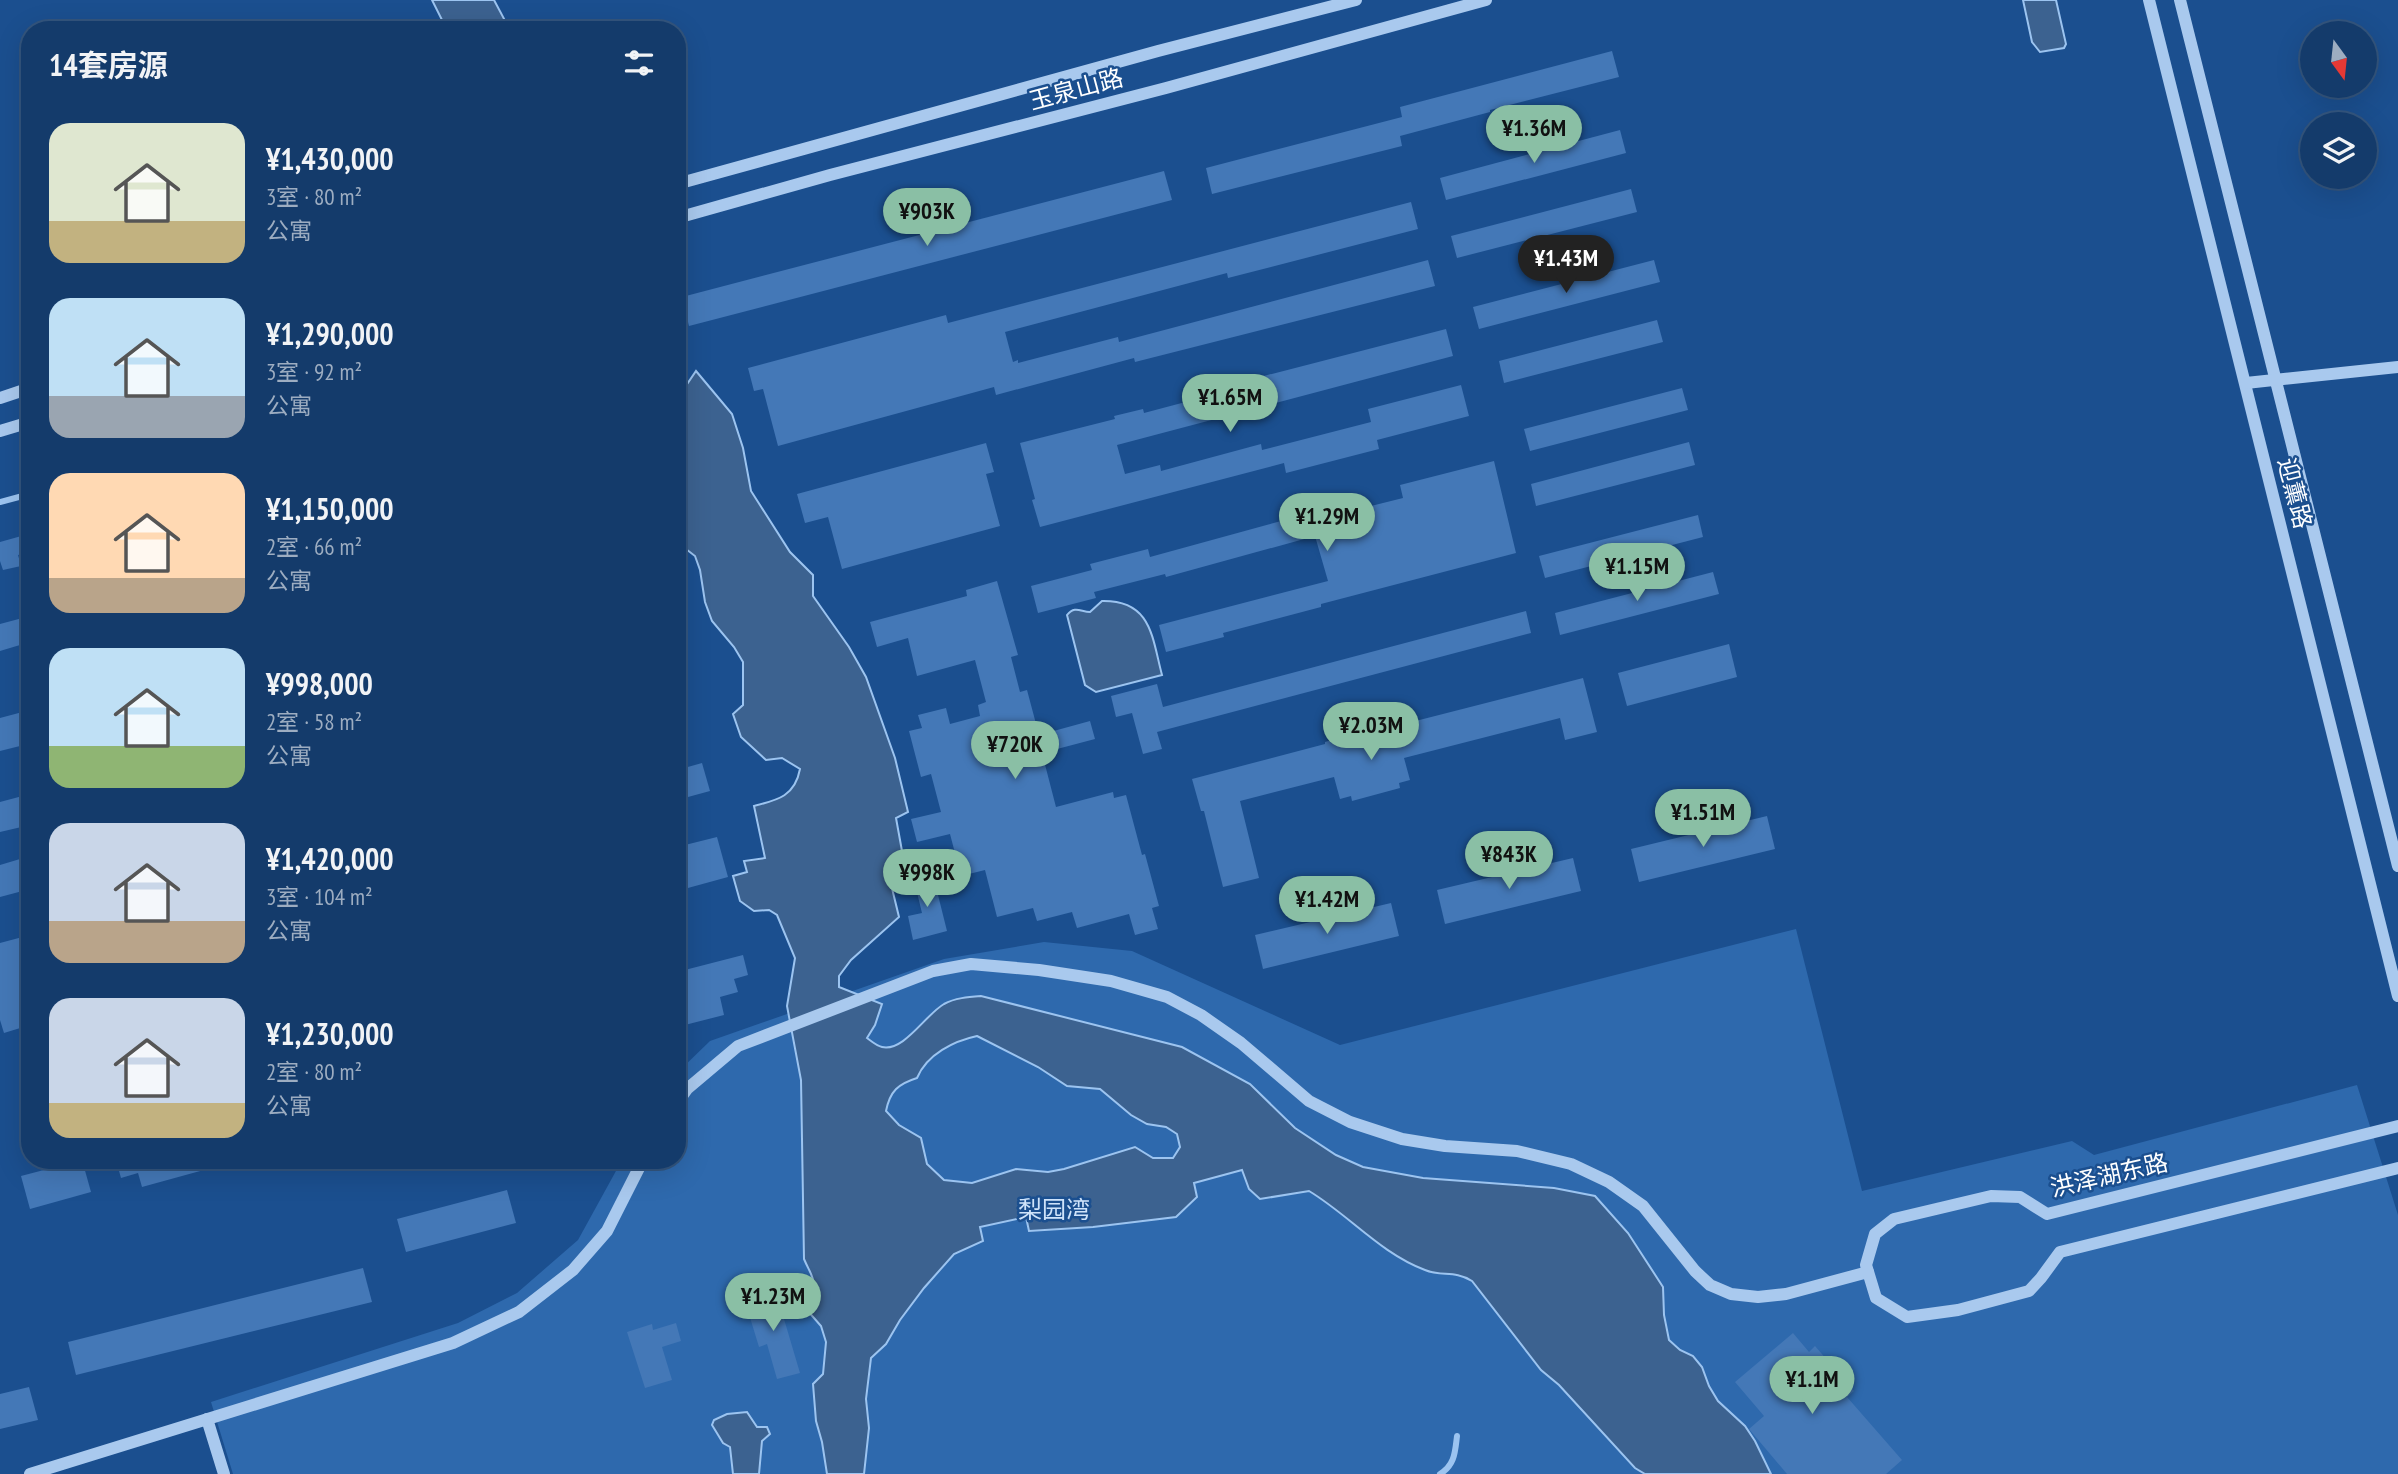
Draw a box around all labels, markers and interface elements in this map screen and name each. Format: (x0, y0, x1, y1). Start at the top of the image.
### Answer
north arrow (2300, 21, 2376, 98)
map controls (2300, 21, 2377, 189)
icon: filters (620, 44, 658, 82)
text: 14套房源 (49, 45, 168, 84)
street label: 玉泉山路 (1026, 62, 1126, 116)
pin: ¥1.36M (1477, 106, 1591, 165)
button: layers (2300, 112, 2377, 189)
text: ¥1.36M (1502, 113, 1566, 142)
text: ¥1,430,000 (266, 139, 394, 178)
icon: home (105, 151, 189, 235)
text: 3室 · 80 m² (266, 182, 362, 211)
pin: ¥903K (878, 188, 976, 248)
text: ¥903K (899, 196, 955, 225)
text: 公寓 (266, 216, 312, 245)
pin: ¥1.43M (1509, 236, 1623, 295)
text: ¥1.43M (1534, 243, 1598, 272)
text: ¥1,290,000 (266, 314, 394, 353)
icon: home (105, 326, 189, 410)
text: 3室 · 92 m² (266, 357, 362, 386)
pin: ¥1.65M (1173, 374, 1287, 434)
text: ¥1.65M (1198, 382, 1262, 411)
text: 公寓 (266, 391, 312, 420)
street label: 迎薰路 (2271, 454, 2319, 532)
text: ¥1,150,000 (266, 489, 394, 528)
pin: ¥1.29M (1270, 494, 1384, 553)
icon: home (105, 501, 189, 585)
text: ¥1.29M (1295, 501, 1359, 530)
text: 2室 · 66 m² (266, 532, 362, 561)
pin: ¥1.15M (1580, 544, 1694, 603)
text: ¥1.15M (1605, 551, 1669, 580)
text: 公寓 (266, 566, 312, 595)
text: ¥998,000 (266, 664, 373, 703)
icon: home (105, 676, 189, 760)
pin: ¥2.03M (1314, 702, 1428, 762)
text: 2室 · 58 m² (266, 707, 362, 736)
text: ¥2.03M (1339, 710, 1403, 739)
pin: ¥720K (966, 722, 1064, 781)
text: ¥720K (987, 729, 1043, 758)
text: 公寓 (266, 741, 312, 770)
pin: ¥1.51M (1646, 790, 1760, 849)
text: ¥1.51M (1671, 797, 1735, 826)
pin: ¥843K (1460, 832, 1558, 891)
text: ¥1,420,000 (266, 839, 394, 878)
text: ¥843K (1481, 839, 1537, 868)
pin: ¥998K (878, 850, 976, 909)
icon: home (105, 851, 189, 935)
text: ¥998K (899, 857, 955, 886)
pin: ¥1.42M (1270, 876, 1384, 936)
text: 3室 · 104 m² (266, 882, 373, 911)
text: ¥1.42M (1295, 884, 1359, 913)
text: 公寓 (266, 916, 312, 945)
text: ¥1,230,000 (266, 1014, 394, 1053)
icon: home (105, 1026, 189, 1110)
text: 2室 · 80 m² (266, 1057, 362, 1086)
text: 公寓 (266, 1091, 312, 1120)
street label: 洪泽湖东路 (2047, 1146, 2171, 1204)
park label: 梨园湾 (1018, 1194, 1090, 1225)
pin: ¥1.23M (716, 1274, 830, 1333)
text: ¥1.23M (741, 1281, 805, 1310)
pin: ¥1.1M (1763, 1356, 1861, 1416)
text: ¥1.1M (1785, 1364, 1839, 1393)

